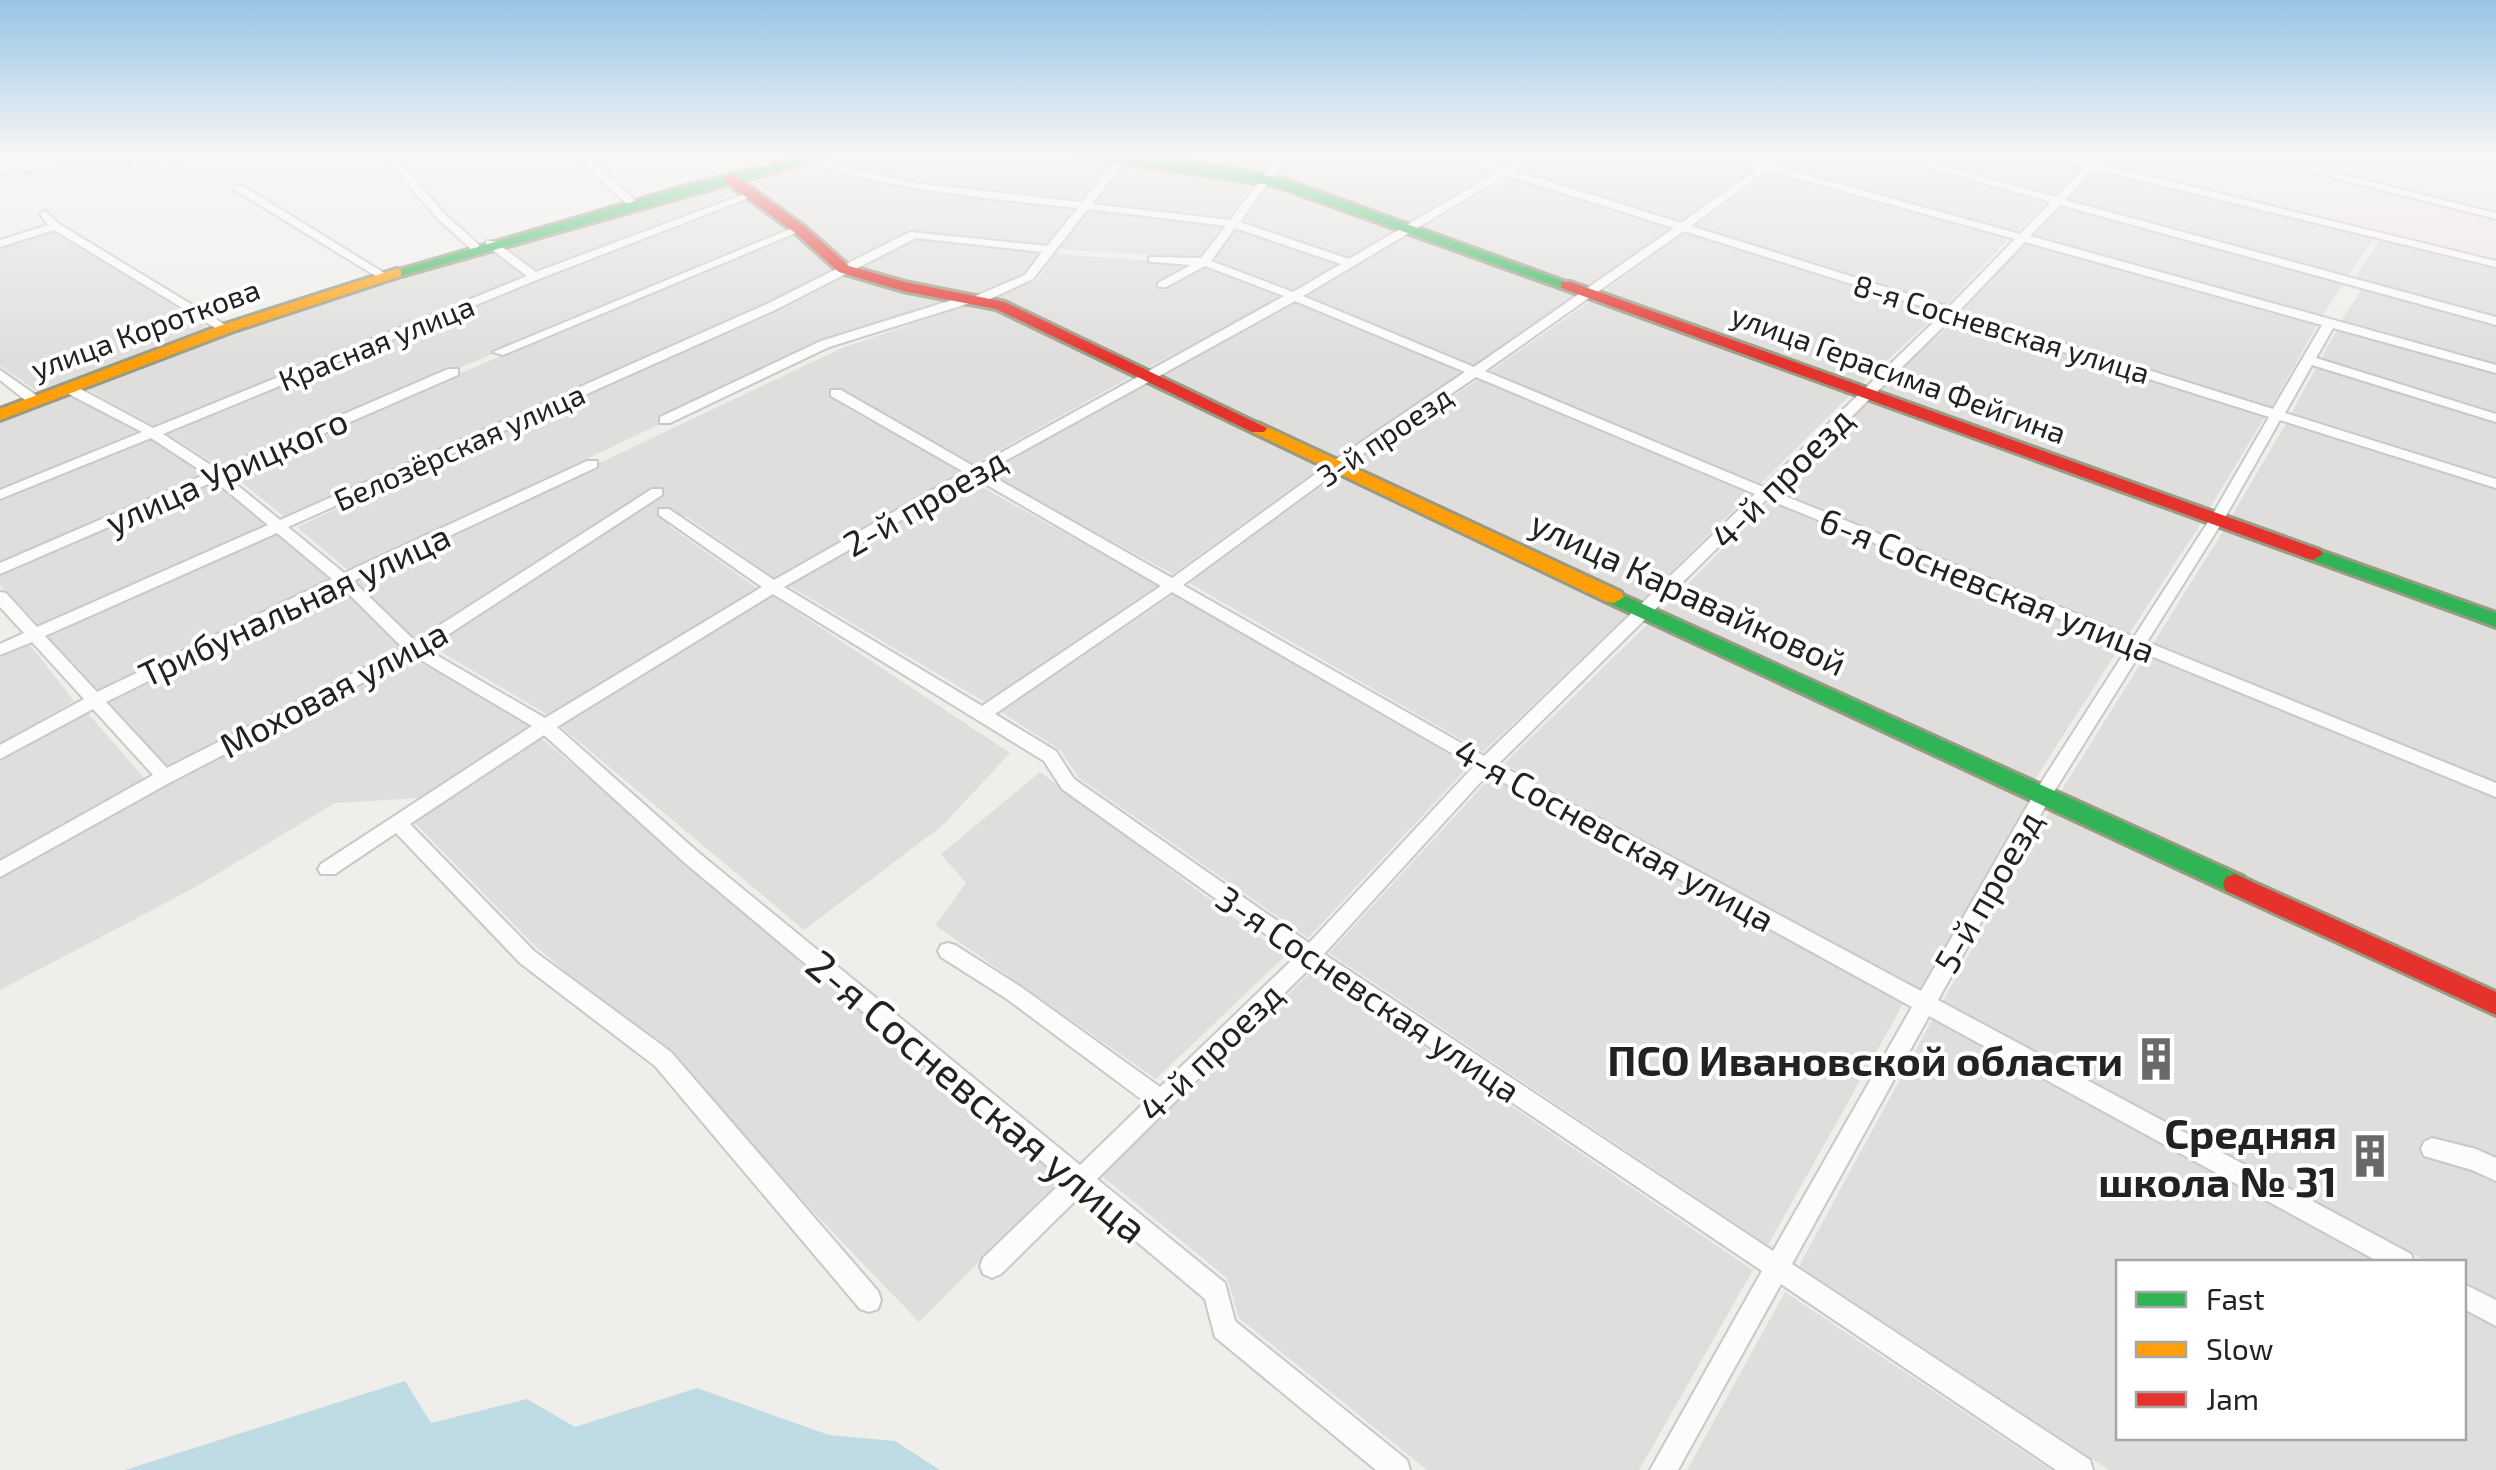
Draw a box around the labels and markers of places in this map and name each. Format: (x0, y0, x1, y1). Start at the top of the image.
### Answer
place label: ПСО Ивановской области (1607, 1034, 2123, 1084)
building icon: ПСО Ивановской области (2132, 1035, 2180, 1083)
place label: Средняя школа № 31 (2098, 1107, 2337, 1205)
building icon: Средняя школа № 31 (2346, 1132, 2394, 1180)

